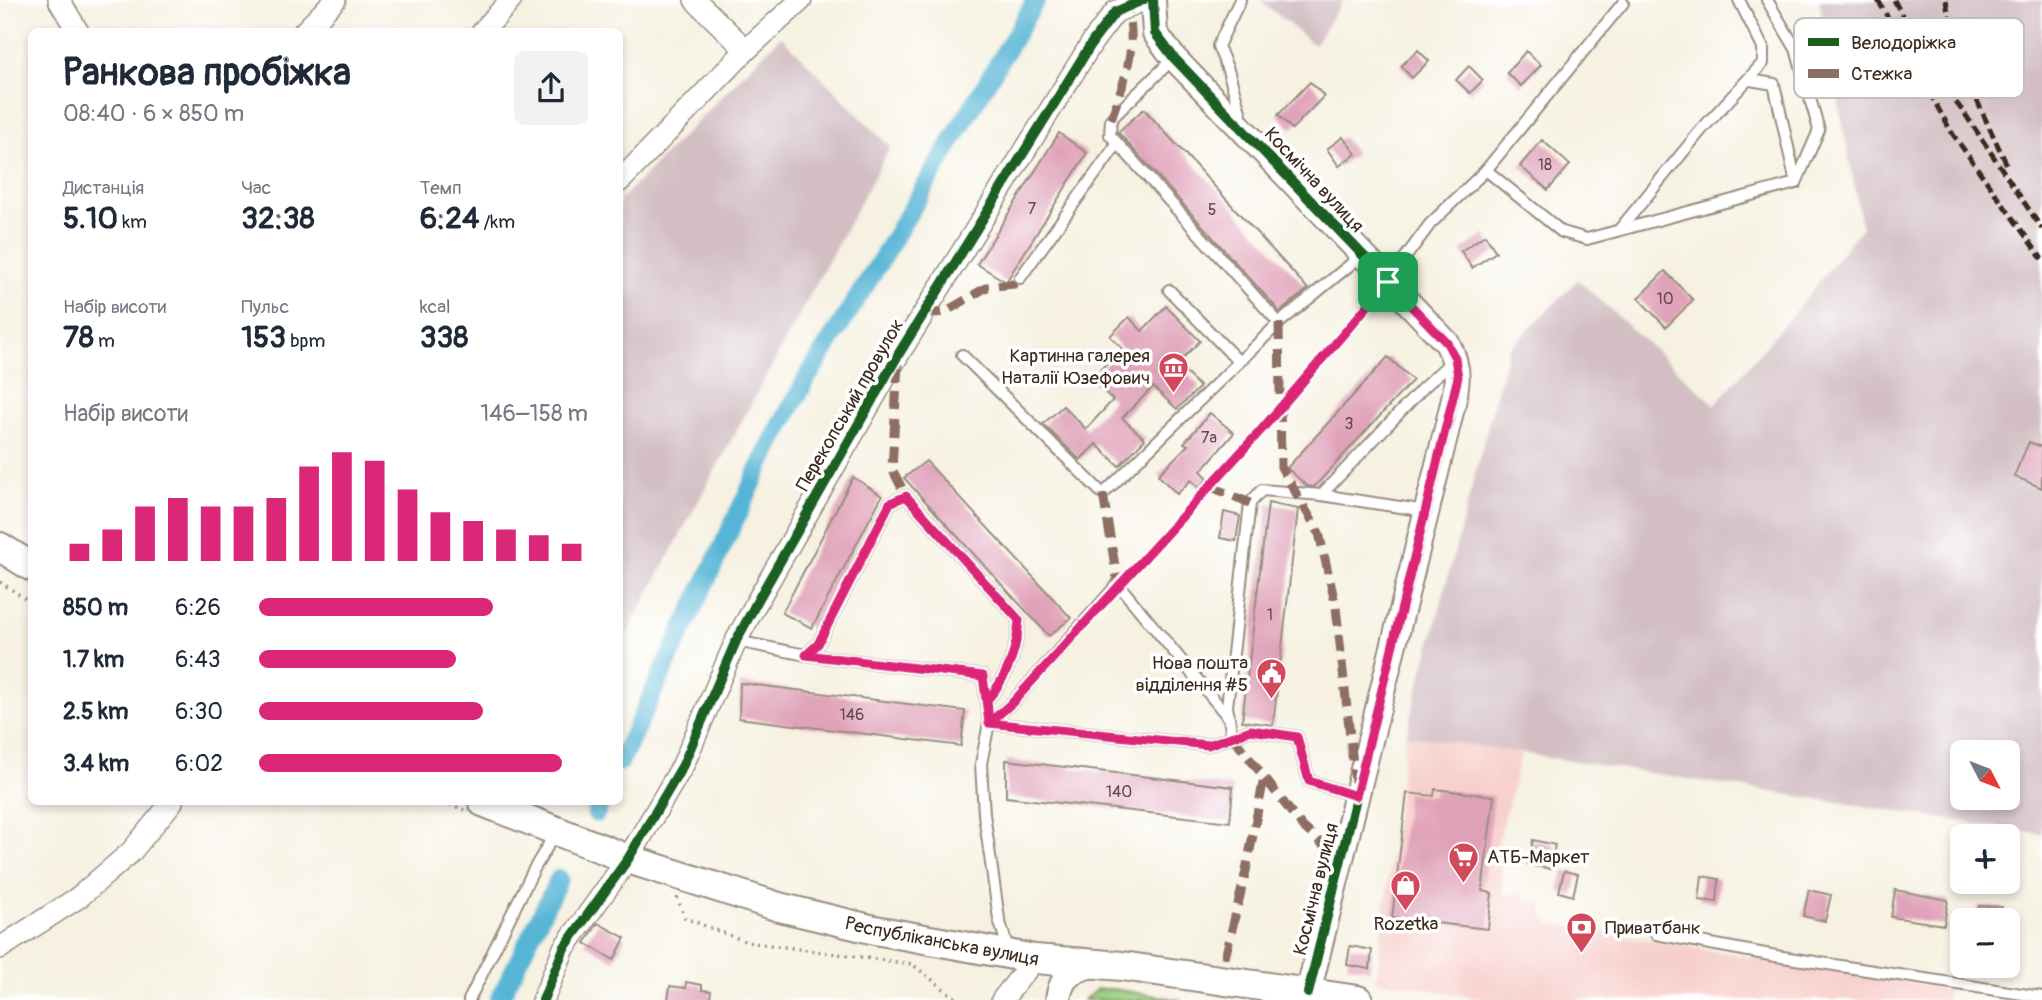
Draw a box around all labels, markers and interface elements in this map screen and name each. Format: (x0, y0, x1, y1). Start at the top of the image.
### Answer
legend (1794, 18, 2024, 98)
text: Велодоріжка (1851, 31, 1956, 55)
text: Ранкова пробіжка (63, 49, 351, 97)
button: share (514, 51, 588, 125)
text: Стежка (1851, 62, 1913, 86)
text: 08:40 · 6 × 850 m (63, 99, 244, 128)
street label: Космічна вулиця (1259, 122, 1369, 238)
house number: 18 (1538, 155, 1552, 175)
text: Дистанція (63, 176, 144, 200)
text: Час (241, 176, 271, 200)
text: Темп (420, 176, 462, 200)
house number: 7 (1028, 199, 1037, 219)
text: 5.10 (63, 200, 118, 237)
text: 32:38 (241, 200, 315, 237)
text: 6:24 (420, 200, 479, 237)
house number: 5 (1208, 200, 1216, 220)
text: km (118, 210, 147, 234)
text: /km (479, 210, 515, 234)
pin (1358, 252, 1418, 312)
icon: arrive (1369, 263, 1407, 301)
house number: 10 (1656, 289, 1674, 309)
text: Набір висоти (63, 295, 166, 319)
text: Пульс (241, 295, 289, 319)
text: kcal (420, 295, 451, 319)
street label: Перекопський провулок (791, 314, 909, 495)
text: 78 (63, 319, 94, 356)
text: 153 (241, 319, 286, 356)
text: 338 (420, 319, 468, 356)
text: m (94, 329, 115, 353)
text: bpm (286, 329, 325, 353)
place label: Картинна галерея Наталії Юзефович (1001, 344, 1150, 390)
museum icon: Картинна галерея Наталії Юзефович (1156, 350, 1190, 394)
text: Набір висоти (63, 399, 188, 428)
text: 146–158 m (480, 399, 588, 428)
house number: 3 (1345, 414, 1354, 434)
house number: 7а (1201, 428, 1217, 448)
text: 850 m (63, 593, 128, 622)
text: 6:26 (175, 593, 221, 622)
house number: 1 (1267, 605, 1273, 625)
text: 1.7 km (63, 645, 124, 674)
text: 6:43 (175, 645, 221, 674)
place label: Нова пошта відділення #5 (1136, 651, 1248, 697)
public building icon: Нова пошта відділення #5 (1254, 657, 1288, 701)
text: 2.5 km (63, 697, 128, 726)
text: 6:30 (175, 697, 223, 726)
house number: 146 (840, 705, 864, 725)
north arrow (1950, 740, 2020, 810)
map controls (1950, 740, 2020, 978)
text: 3.4 km (63, 749, 129, 778)
text: 6:02 (175, 749, 223, 778)
house number: 140 (1106, 782, 1132, 802)
street label: Космічна вулиця (1288, 820, 1344, 958)
button: + (1950, 824, 2020, 894)
supermarket icon: АТБ-Маркет (1447, 840, 1481, 884)
place label: АТБ-Маркет (1487, 845, 1590, 869)
shop icon: Rozetka (1389, 868, 1423, 912)
button: − (1950, 908, 2020, 978)
street label: Республіканська вулиця (843, 911, 1041, 971)
bank icon: Приватбанк (1565, 911, 1599, 955)
place label: Rozetka (1374, 912, 1439, 936)
place label: Приватбанк (1605, 916, 1701, 940)

